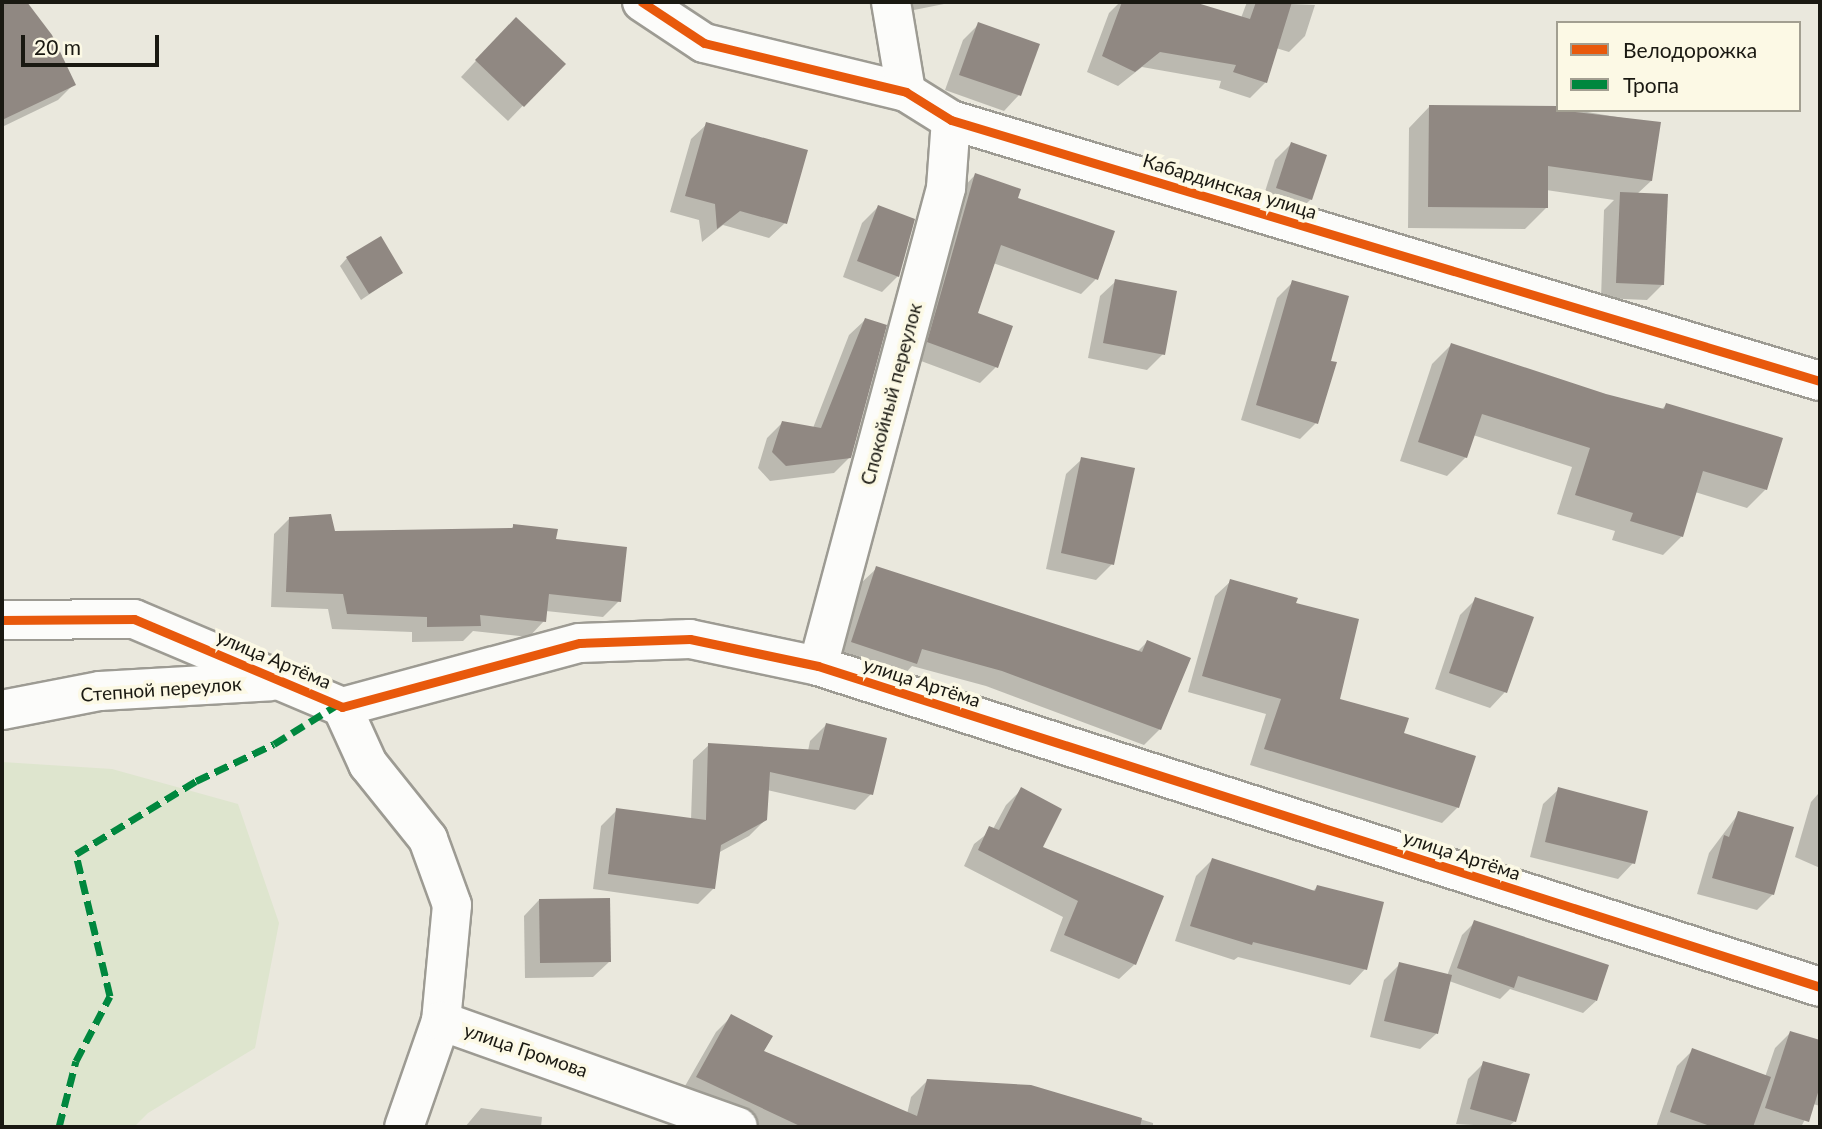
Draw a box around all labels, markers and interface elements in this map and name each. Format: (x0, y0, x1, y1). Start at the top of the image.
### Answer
scale bar (24, 21, 163, 65)
legend (1556, 21, 1801, 112)
text: 20 m (34, 34, 81, 59)
text: Велодорожка (1623, 37, 1757, 62)
text: Тропа (1623, 72, 1679, 97)
street label: Кабардинская улица (1140, 149, 1320, 223)
street label: Спокойный переулок (856, 301, 926, 487)
street label: улица Артёма (213, 625, 335, 693)
street label: улица Артёма (860, 652, 984, 712)
street label: Степной переулок (80, 672, 242, 706)
street label: улица Артёма (1400, 825, 1524, 885)
street label: улица Громова (461, 1018, 591, 1082)

